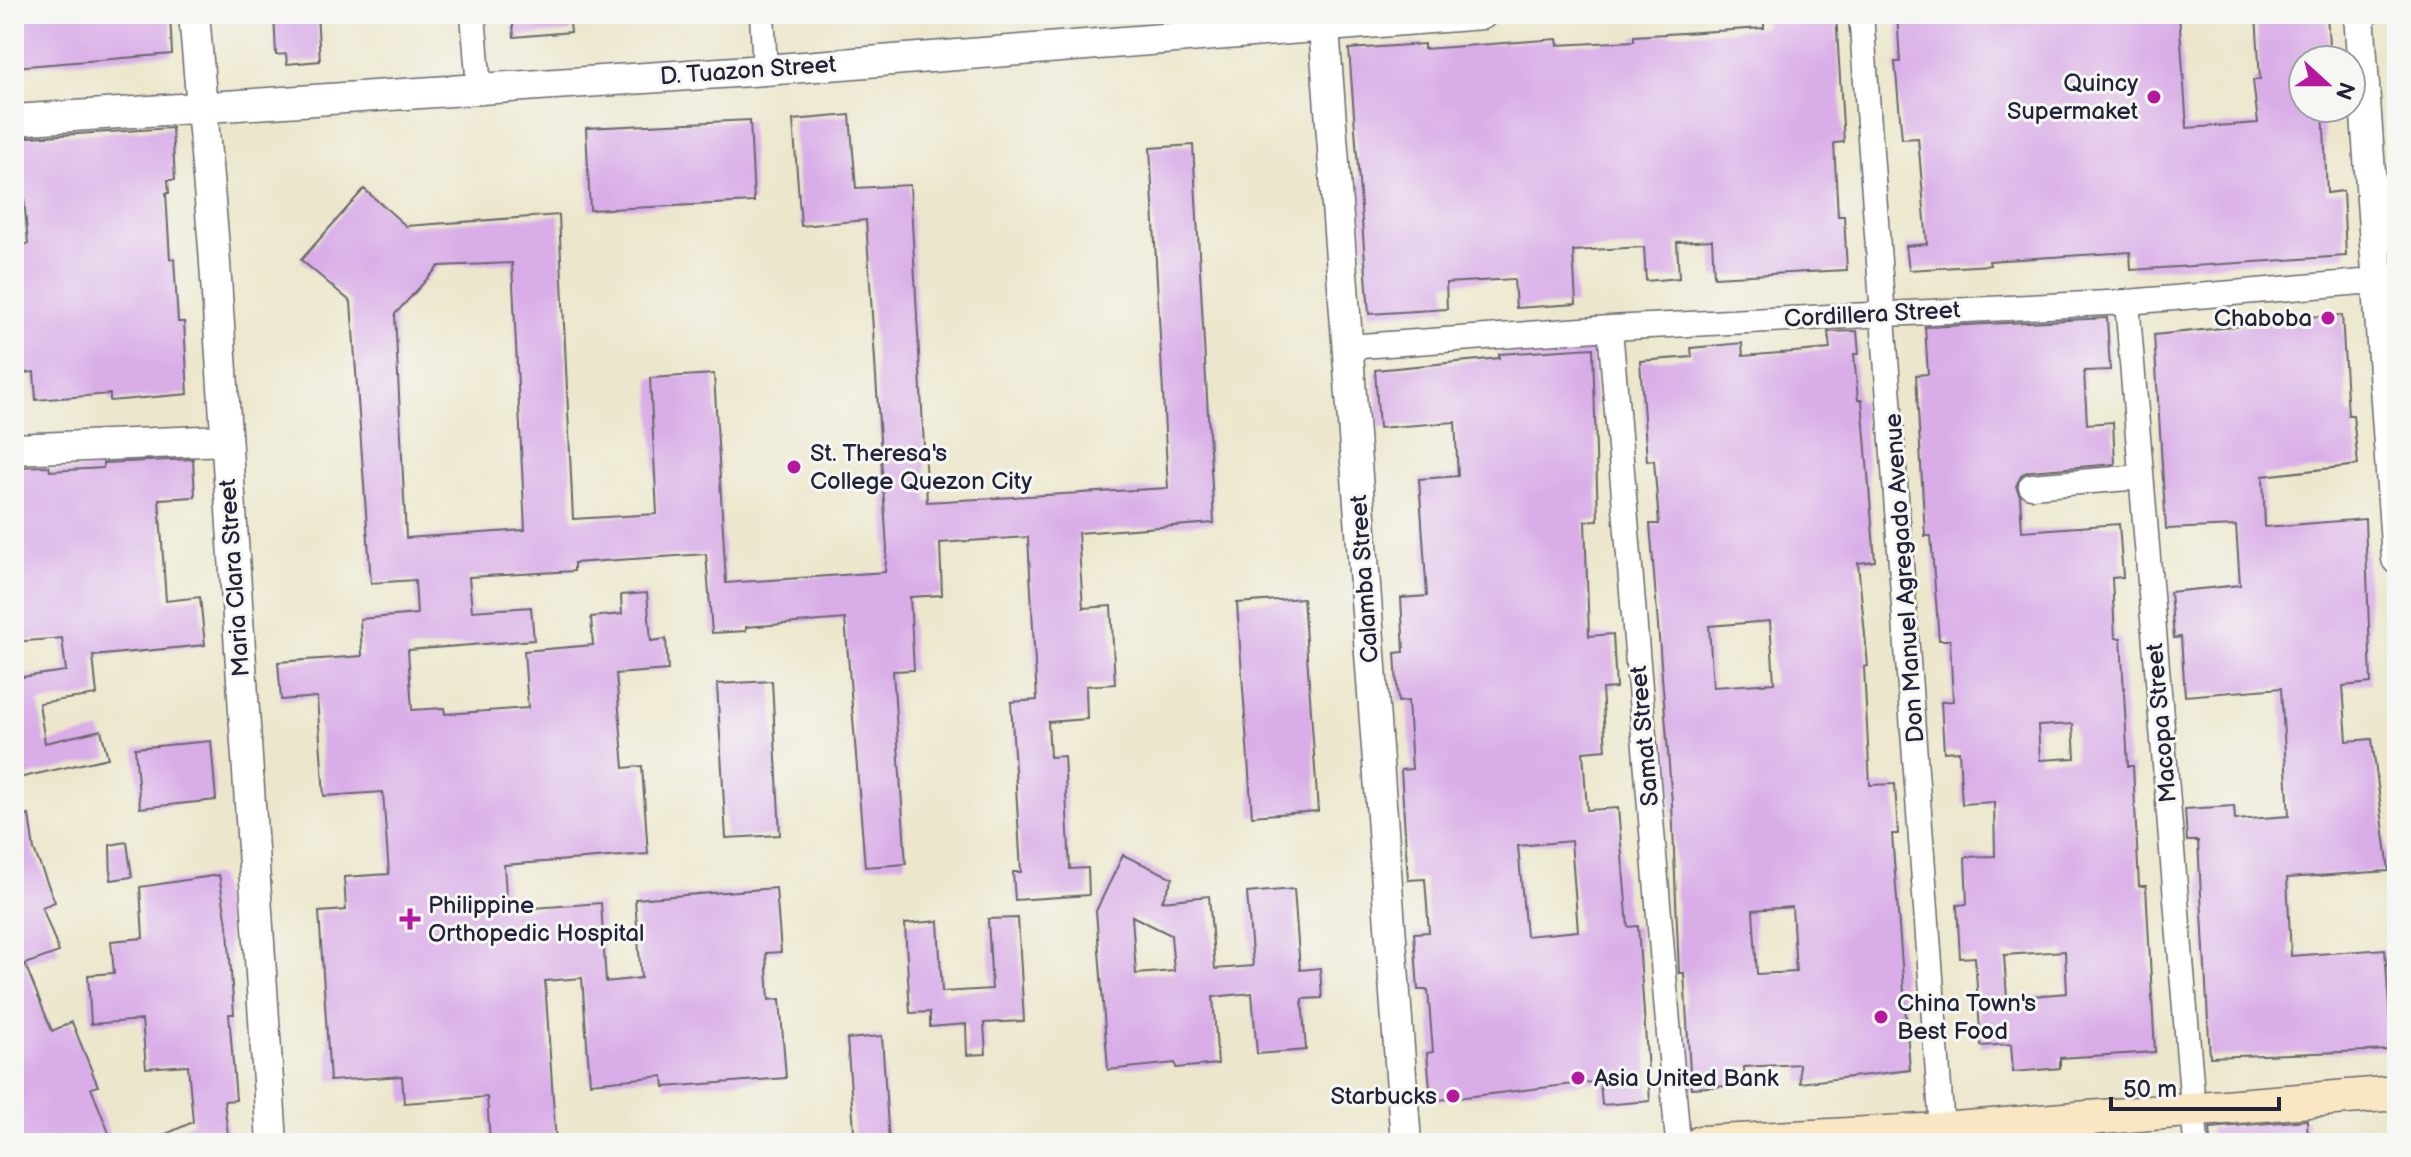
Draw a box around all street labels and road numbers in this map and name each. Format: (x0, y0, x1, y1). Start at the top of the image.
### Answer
street label: D. Tuazon Street (659, 50, 838, 91)
street label: Cordillera Street (1783, 295, 1962, 334)
street label: Don Manuel Agregado Avenue (1879, 412, 1930, 744)
street label: Maria Clara Street (213, 477, 256, 678)
street label: Calamba Street (1344, 493, 1385, 664)
street label: Macopa Street (2140, 641, 2183, 804)
street label: Samat Street (1624, 664, 1665, 807)

